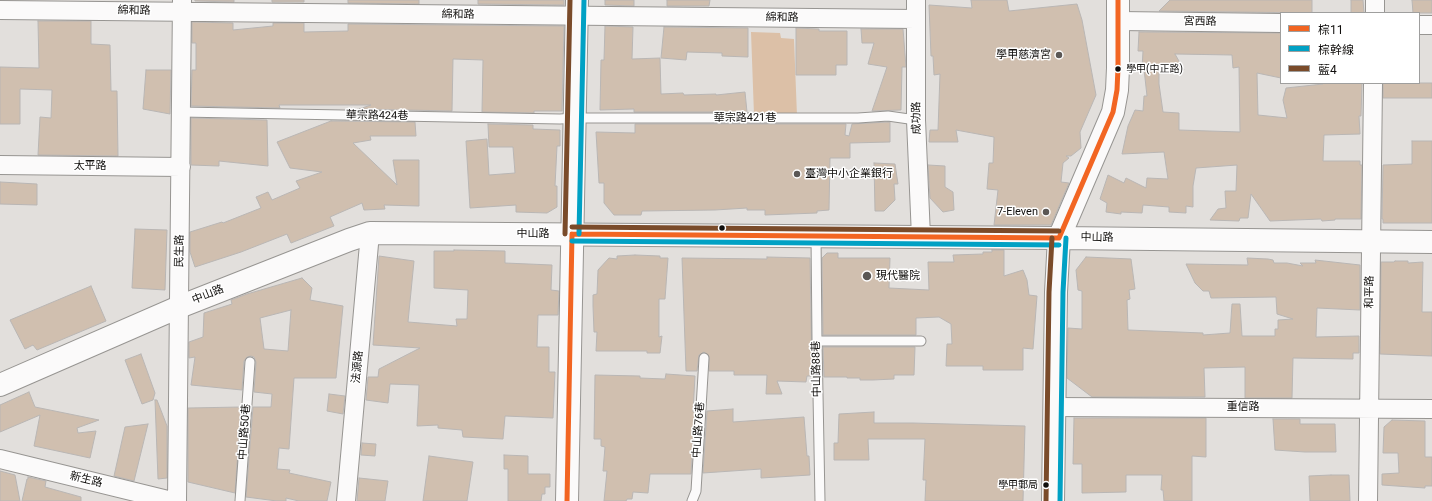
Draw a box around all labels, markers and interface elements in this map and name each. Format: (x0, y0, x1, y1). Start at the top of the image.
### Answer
street label: 綿和路 (117, 4, 151, 18)
street label: 綿和路 (441, 8, 475, 22)
street label: 綿和路 (765, 11, 799, 25)
legend (1280, 12, 1420, 84)
street label: 宮西路 (1183, 15, 1217, 29)
text: 棕11 (1318, 23, 1344, 37)
text: 棕幹線 (1318, 43, 1354, 57)
place label: 學甲慈濟宮 (996, 48, 1051, 62)
marker: 學甲慈濟宮 (1054, 50, 1064, 60)
place label: 學甲(中正路) (1126, 63, 1183, 75)
text: 藍4 (1318, 63, 1337, 77)
marker: 學甲(中正路) (1113, 64, 1123, 74)
street label: 成功路 (910, 101, 924, 135)
street label: 華宗路424巷 (346, 109, 408, 123)
street label: 華宗路421巷 (714, 111, 776, 125)
street label: 太平路 (74, 159, 106, 173)
place label: 臺灣中小企業銀行 (805, 167, 893, 181)
marker: 臺灣中小企業銀行 (792, 169, 802, 179)
place label: 7-Eleven (997, 205, 1038, 219)
marker: 7-Eleven (1041, 207, 1051, 217)
unlabelled marker (717, 223, 727, 233)
street label: 中山路 (517, 227, 549, 241)
street label: 中山路 (1080, 231, 1114, 245)
street label: 民生路 (173, 234, 187, 268)
place label: 現代醫院 (876, 269, 920, 283)
marker: 現代醫院 (861, 270, 873, 282)
street label: 和平路 (1363, 275, 1377, 309)
street label: 中山路 (190, 283, 226, 307)
street label: 中山路88巷 (810, 341, 824, 397)
street label: 法源路 (350, 350, 366, 384)
street label: 重信路 (1227, 400, 1259, 414)
street label: 中山路76巷 (690, 401, 708, 459)
street label: 中山路50巷 (236, 403, 254, 461)
street label: 新生路 (68, 470, 104, 490)
place label: 學甲郵局 (998, 479, 1038, 491)
marker: 學甲郵局 (1041, 480, 1051, 490)

